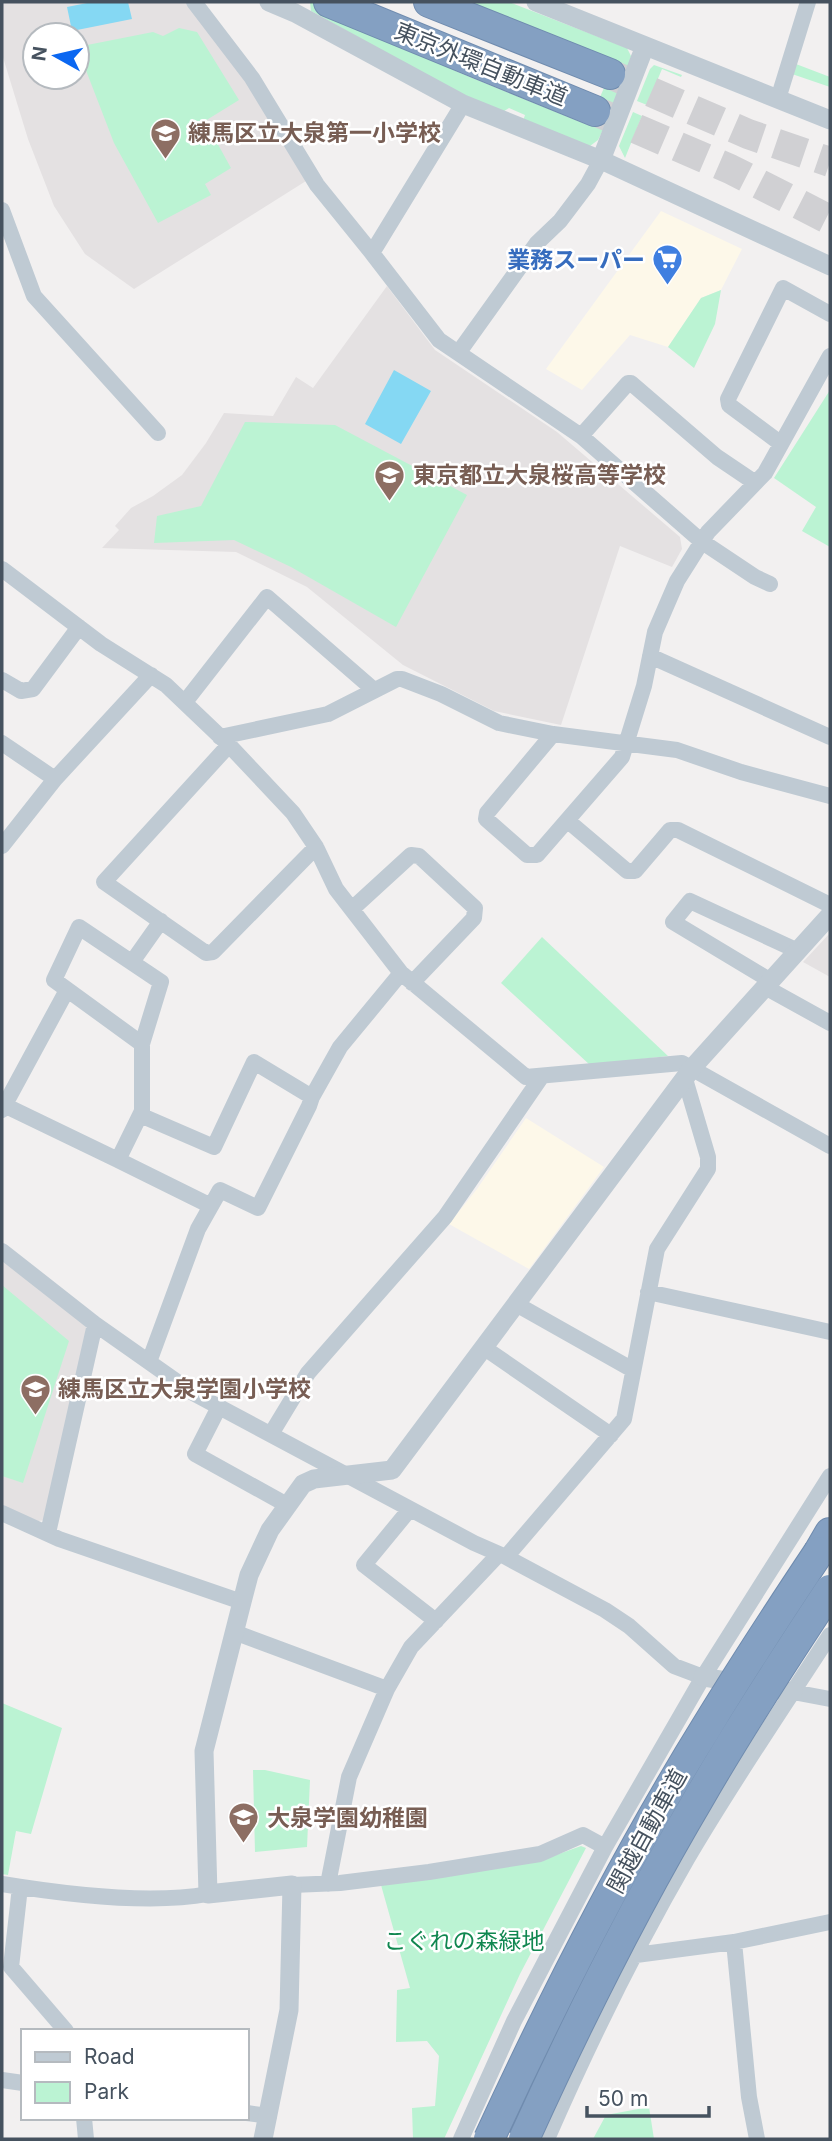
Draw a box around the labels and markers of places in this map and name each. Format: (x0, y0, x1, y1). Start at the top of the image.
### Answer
school or university icon: 練馬区立大泉第一小学校 (148, 116, 182, 160)
place label: 練馬区立大泉第一小学校 (188, 119, 441, 147)
supermarket icon: 業務スーパー (651, 243, 685, 287)
place label: 業務スーパー (507, 246, 645, 274)
school or university icon: 東京都立大泉桜高等学校 (373, 458, 407, 502)
place label: 東京都立大泉桜高等学校 (413, 461, 666, 489)
school or university icon: 練馬区立大泉学園小学校 (18, 1372, 52, 1416)
place label: 練馬区立大泉学園小学校 (58, 1375, 311, 1403)
school or university icon: 大泉学園幼稚園 (227, 1801, 261, 1845)
place label: 大泉学園幼稚園 (267, 1804, 428, 1832)

